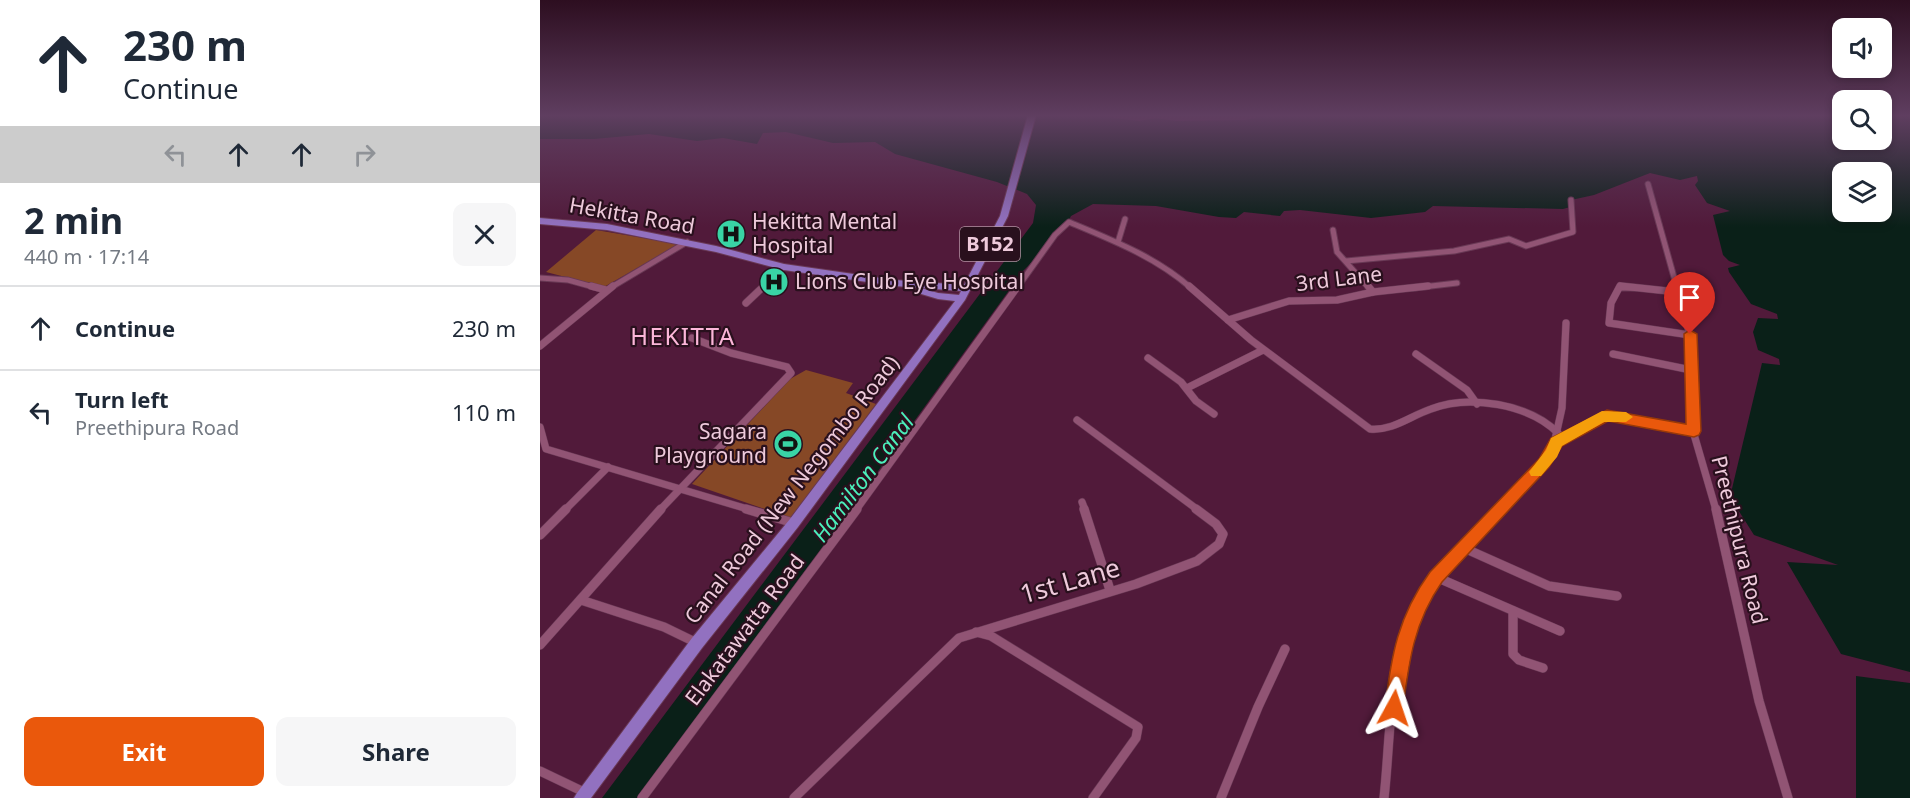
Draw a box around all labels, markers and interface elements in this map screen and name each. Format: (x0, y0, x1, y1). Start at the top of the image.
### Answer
text: 230 m (123, 16, 247, 73)
map controls (1832, 18, 1892, 222)
button: sound (1832, 18, 1892, 78)
icon: ahead (24, 24, 102, 102)
text: Continue (123, 70, 238, 107)
button: search (1832, 90, 1892, 150)
icon: left (159, 138, 192, 171)
icon: ahead (222, 138, 255, 171)
icon: ahead (285, 138, 318, 171)
icon: right (348, 138, 381, 171)
button: layers (1832, 162, 1892, 222)
street label: Hekitta Road (567, 190, 697, 240)
text: 2 min (24, 196, 123, 245)
button: close (453, 203, 516, 266)
place label: Hekitta Mental Hospital (752, 207, 897, 259)
hospital icon: Hekitta Mental Hospital (715, 218, 747, 250)
road number: B152 (960, 227, 1020, 261)
text: 440 m · 17:14 (24, 243, 149, 270)
street label: 3rd Lane (1294, 259, 1383, 297)
hospital icon: Lions Club Eye Hospital (758, 266, 790, 298)
place label: Lions Club Eye Hospital (795, 267, 1024, 295)
pin (1664, 272, 1715, 334)
icon: arrive (1673, 281, 1706, 314)
icon: ahead (24, 312, 57, 345)
text: Continue (75, 313, 175, 343)
text: 230 m (452, 313, 516, 343)
district label: HEKITTA (630, 319, 736, 352)
street label: Canal Road (New Negombo Road) (678, 349, 905, 629)
text: Turn left (75, 384, 169, 414)
icon: left (24, 396, 57, 429)
text: 110 m (452, 397, 516, 427)
water label: Hamilton Canal (804, 406, 921, 547)
text: Preethipura Road (75, 414, 239, 441)
place label: Sagara Playground (654, 417, 767, 469)
sports icon: Sagara Playground (772, 428, 804, 460)
street label: Preethipura Road (1706, 453, 1774, 627)
street label: Elakatawatta Road (678, 548, 810, 711)
street label: 1st Lane (1016, 549, 1124, 611)
position arrow (1362, 676, 1426, 740)
button: Exit (24, 717, 264, 786)
button: Share (276, 717, 516, 786)

